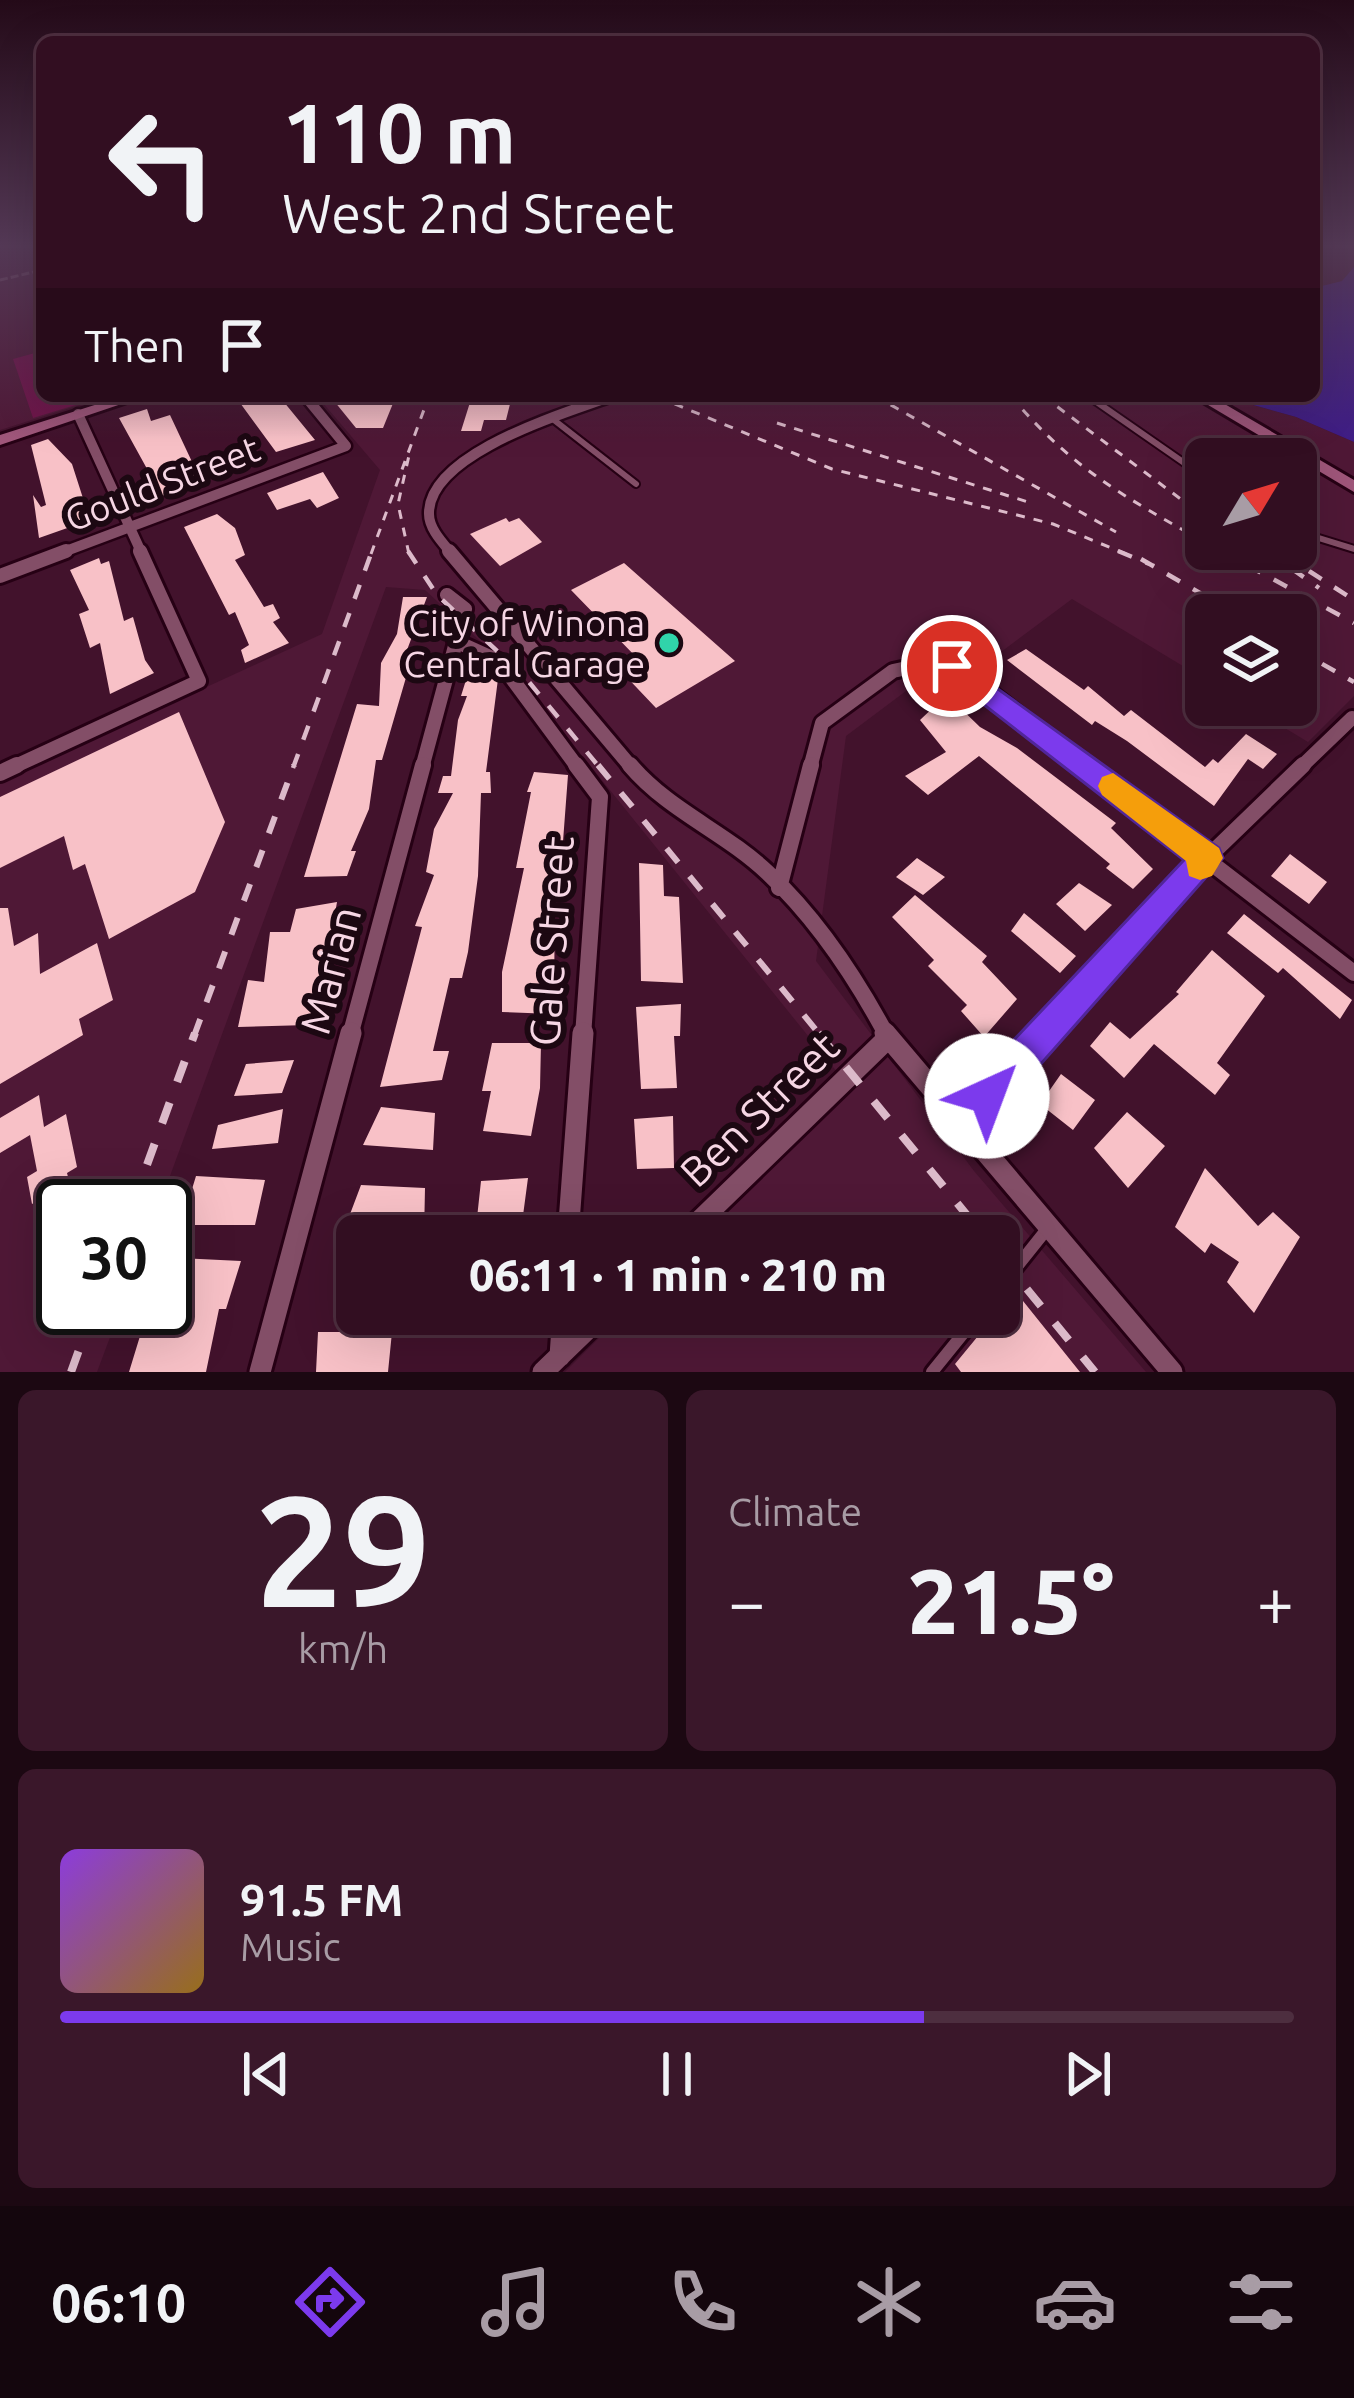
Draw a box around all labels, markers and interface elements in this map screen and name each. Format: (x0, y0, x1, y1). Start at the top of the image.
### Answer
icon: left (84, 84, 240, 240)
text: 110 m (282, 85, 516, 179)
text: West 2nd Street (282, 183, 674, 243)
icon: arrive (209, 312, 275, 378)
text: Then (84, 320, 185, 371)
street label: Gould Street (59, 427, 265, 539)
north arrow (1185, 438, 1317, 570)
map controls (1185, 438, 1317, 726)
button: layers (1185, 594, 1317, 726)
place label: City of Winona Central Garage (404, 602, 645, 684)
pin (901, 615, 1003, 717)
marker: City of Winona Central Garage (656, 630, 682, 656)
icon: arrive (919, 633, 985, 699)
street label: Gale Street (520, 834, 582, 1048)
street label: Marian (291, 901, 369, 1039)
street label: Ben Street (670, 1022, 848, 1196)
position arrow (924, 1033, 1050, 1159)
speed limit sign: 30 (36, 1179, 192, 1335)
text: 06:11 · 1 min · 210 m (469, 1249, 887, 1300)
text: 29 (255, 1462, 431, 1636)
text: Climate (728, 1490, 862, 1533)
text: 21.5° (907, 1550, 1115, 1651)
text: − (728, 1564, 765, 1638)
text: + (1257, 1564, 1294, 1638)
text: km/h (298, 1627, 388, 1670)
text: 91.5 FM (240, 1874, 403, 1925)
text: Music (240, 1925, 341, 1968)
icon: previous (233, 2041, 299, 2107)
icon: pause (644, 2041, 710, 2107)
icon: next (1055, 2041, 1121, 2107)
icon: directions (288, 2260, 372, 2344)
icon: music (474, 2260, 558, 2344)
icon: phone (661, 2260, 745, 2344)
icon: climate (847, 2260, 931, 2344)
icon: car (1033, 2260, 1117, 2344)
icon: filters (1219, 2260, 1303, 2344)
text: 06:10 (51, 2272, 186, 2332)

